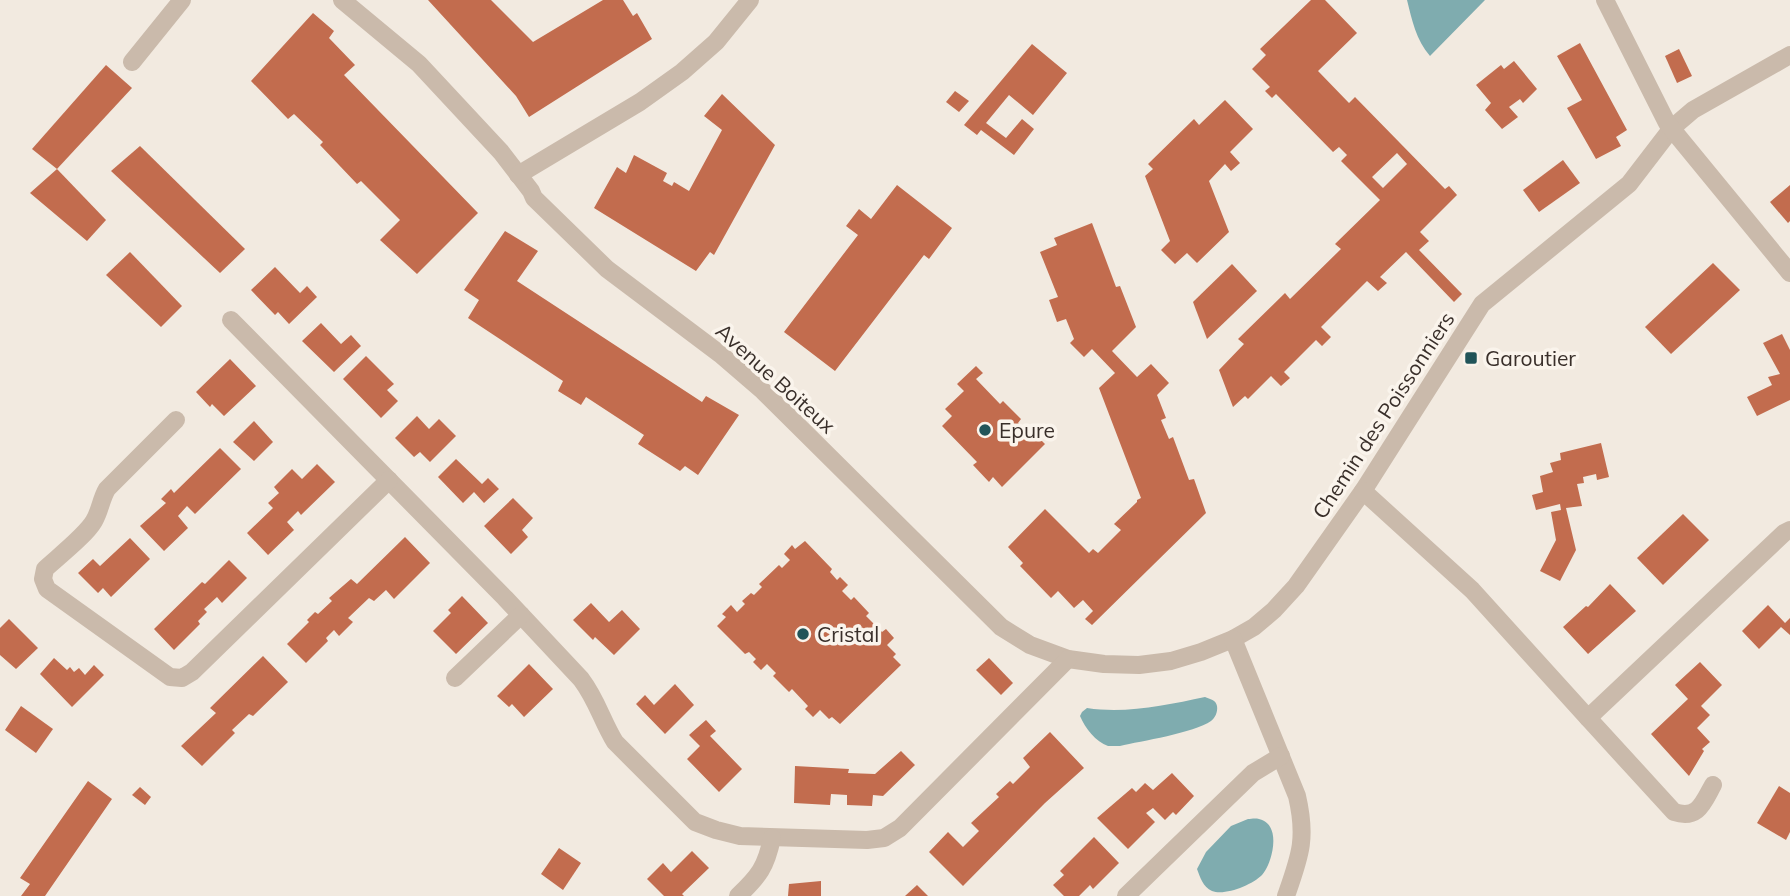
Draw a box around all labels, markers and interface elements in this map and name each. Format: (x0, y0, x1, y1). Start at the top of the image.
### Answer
street label: Chemin des Poissonniers (1306, 307, 1460, 523)
street label: Avenue Boiteux (711, 318, 841, 438)
place label: Garoutier (1485, 345, 1576, 371)
marker: Garoutier (1463, 350, 1479, 366)
place label: Epure (999, 417, 1055, 443)
marker: Epure (977, 422, 993, 438)
place label: Cristal (817, 621, 879, 647)
marker: Cristal (795, 626, 811, 642)

